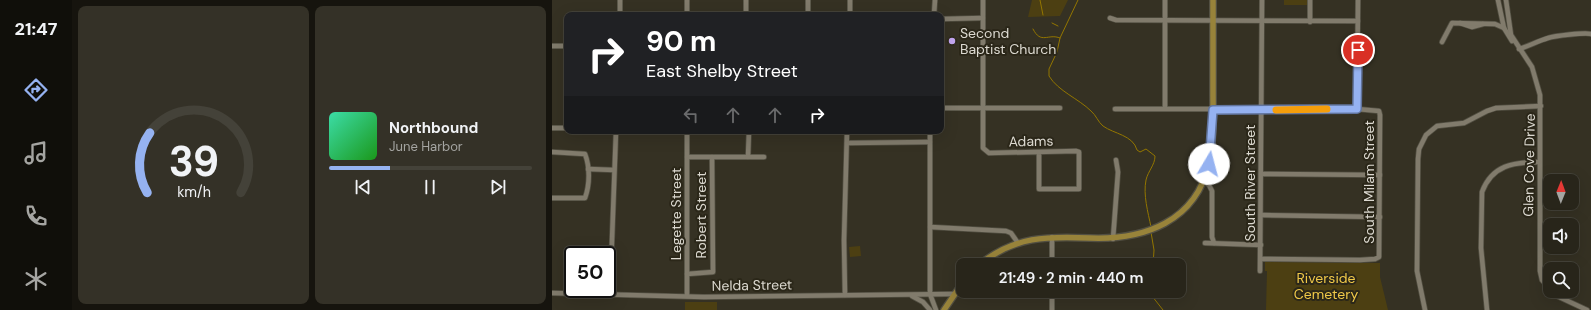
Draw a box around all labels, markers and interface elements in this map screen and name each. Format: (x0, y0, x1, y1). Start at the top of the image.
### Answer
text: 21:47 (15, 17, 57, 41)
text: 90 m (646, 23, 716, 60)
place label: Second Baptist Church (960, 24, 1056, 58)
icon: right (580, 28, 632, 80)
pin (1341, 33, 1375, 67)
marker: Second Baptist Church (947, 36, 957, 46)
icon: arrive (1347, 39, 1369, 61)
text: East Shelby Street (646, 59, 798, 83)
icon: directions (22, 76, 50, 104)
icon: left (680, 104, 702, 126)
icon: ahead (722, 104, 744, 126)
icon: ahead (764, 104, 786, 126)
icon: right (806, 104, 828, 126)
street label: Glen Cove Drive (1519, 113, 1539, 217)
text: Northbound (389, 118, 478, 138)
street label: South Milam Street (1360, 120, 1378, 244)
street label: South River Street (1241, 125, 1259, 241)
street label: Adams (1008, 132, 1054, 150)
text: 39 (168, 135, 219, 189)
text: June Harbor (389, 138, 463, 155)
icon: music (22, 139, 50, 167)
position arrow (1188, 143, 1230, 185)
street label: Legette Street (667, 168, 685, 260)
street label: Robert Street (692, 172, 710, 258)
north arrow (1543, 174, 1579, 210)
map controls (1543, 174, 1579, 298)
icon: previous (352, 176, 374, 198)
icon: pause (419, 176, 441, 198)
icon: next (487, 176, 509, 198)
text: km/h (177, 183, 210, 201)
icon: phone (22, 202, 50, 230)
button: sound (1543, 218, 1579, 254)
speed limit sign: 50 (564, 246, 616, 298)
button: search (1543, 262, 1579, 298)
icon: climate (22, 265, 50, 293)
text: 21:49 · 2 min · 440 m (999, 268, 1143, 288)
park label: Riverside Cemetery (1294, 269, 1358, 303)
street label: Nelda Street (712, 275, 792, 295)

